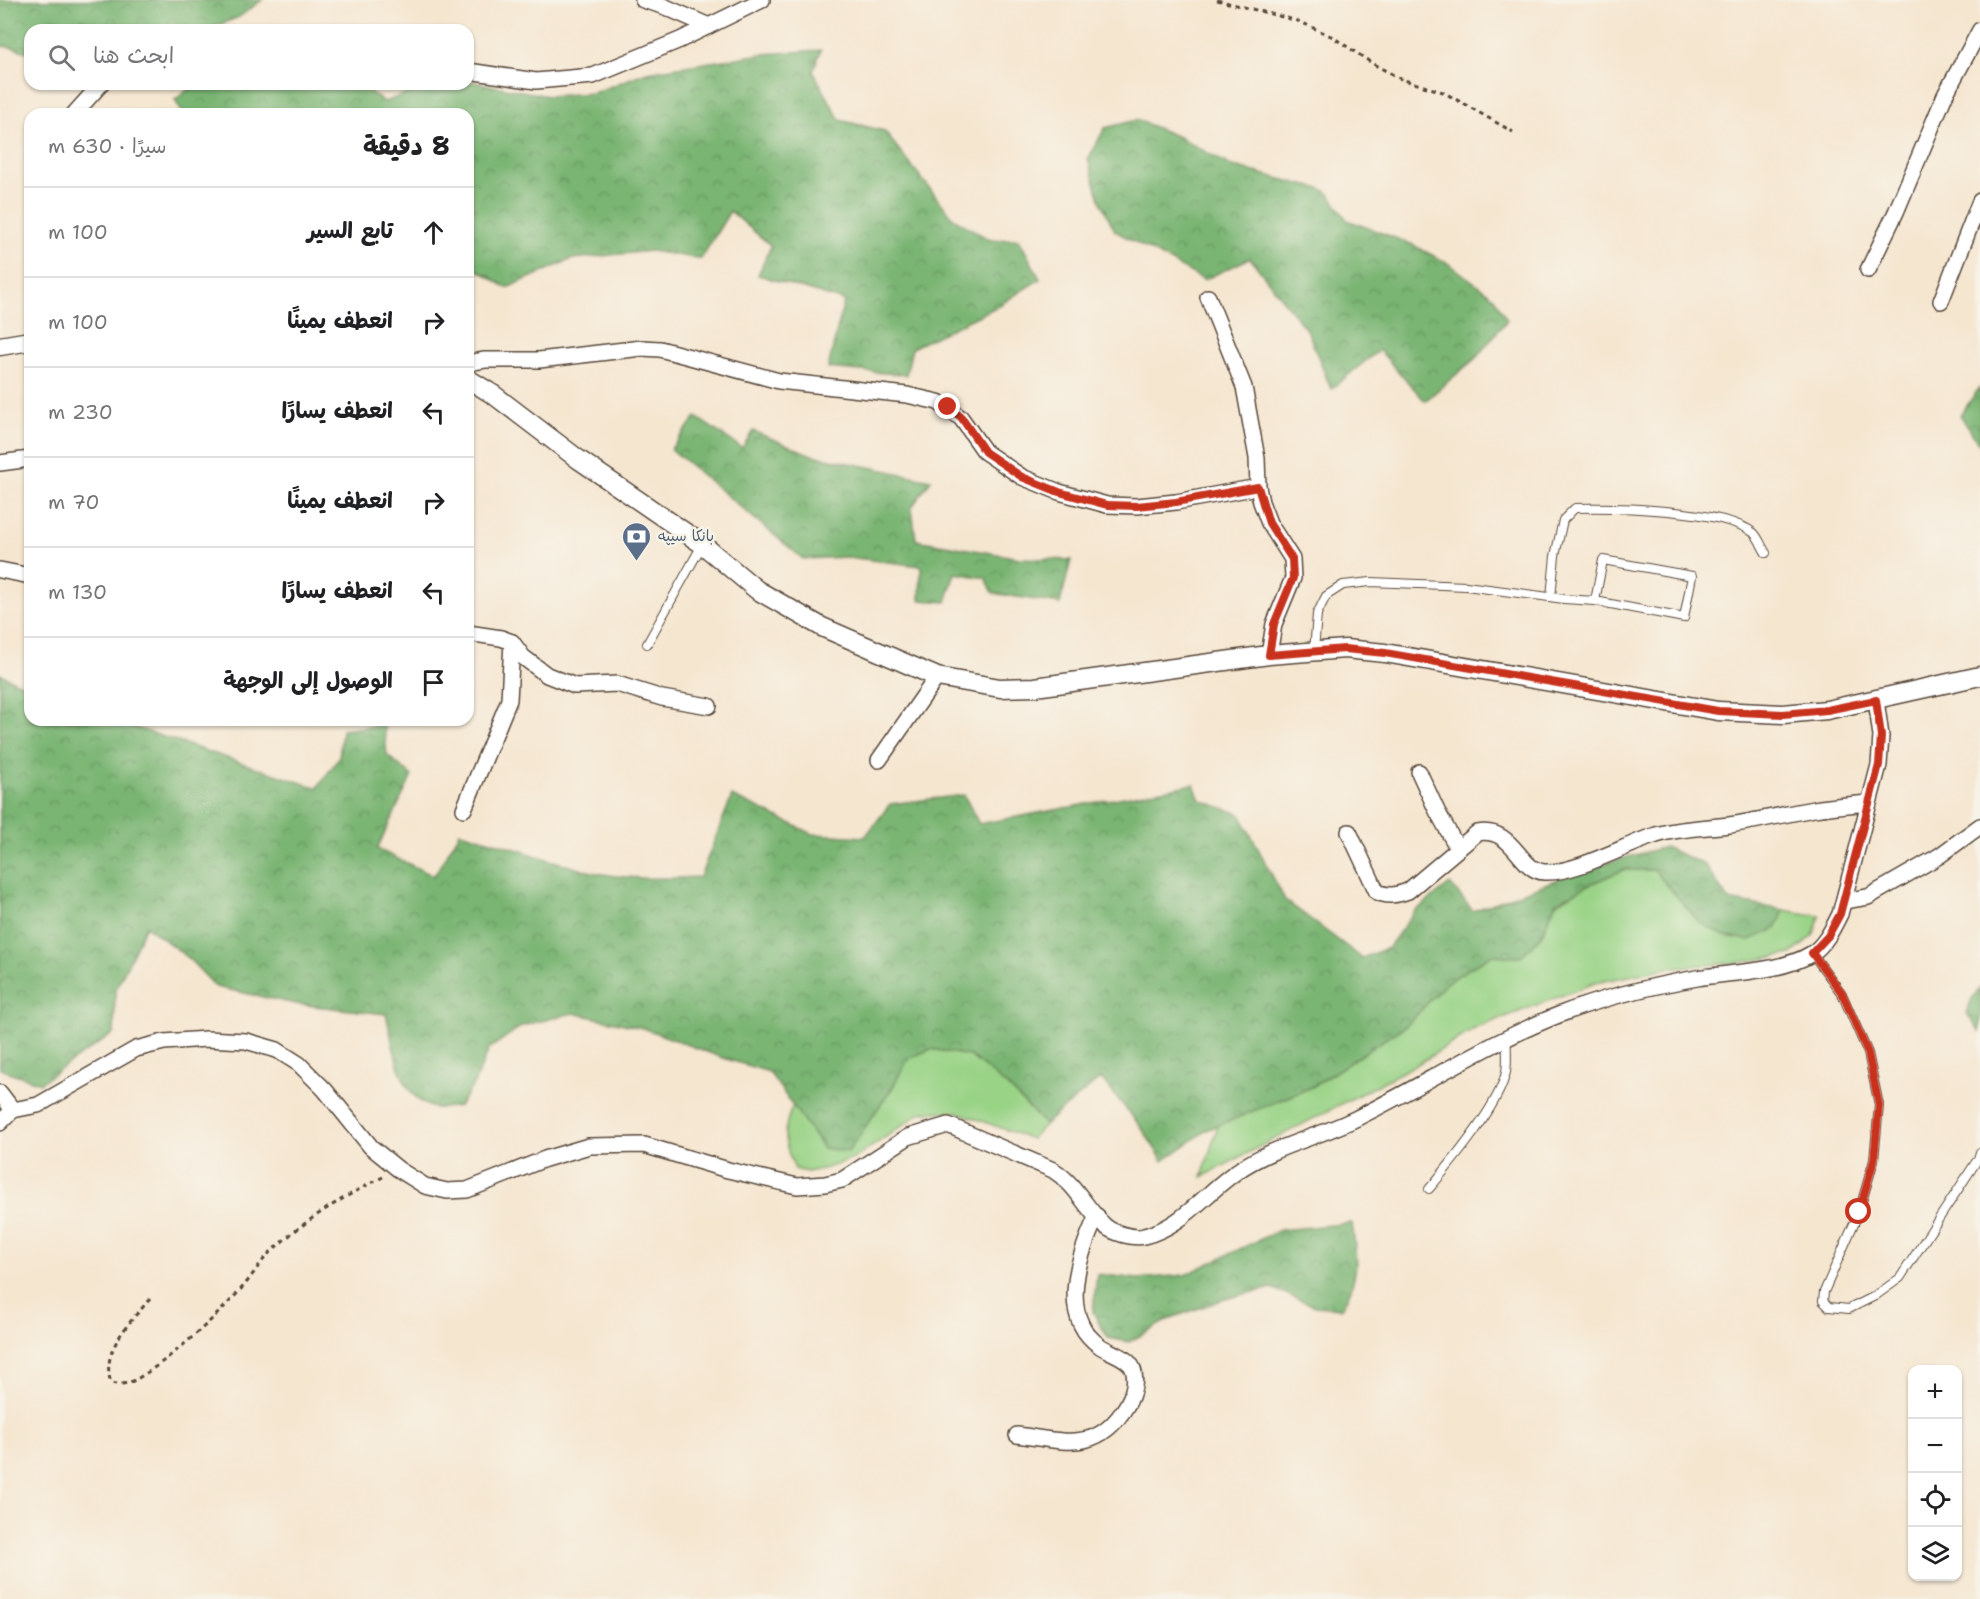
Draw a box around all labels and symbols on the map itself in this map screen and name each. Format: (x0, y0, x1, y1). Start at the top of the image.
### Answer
route end (934, 393, 960, 419)
bank icon: بانکا سیپە (621, 520, 653, 562)
place label: بانکا سیپە (658, 526, 714, 546)
route start (1845, 1198, 1871, 1224)

